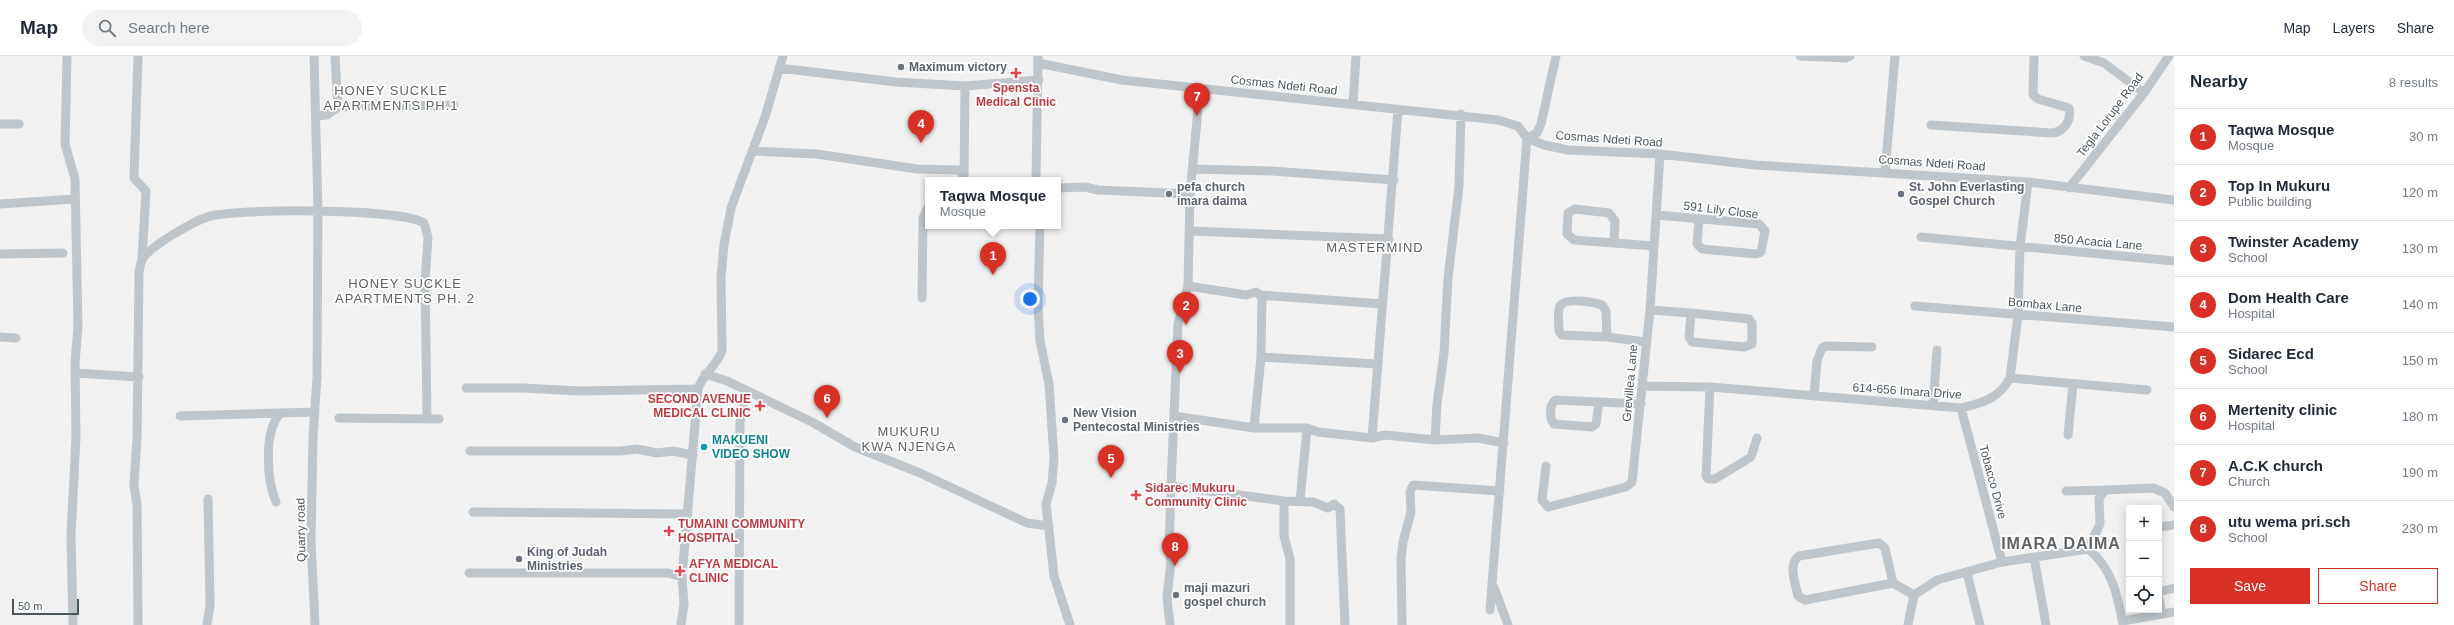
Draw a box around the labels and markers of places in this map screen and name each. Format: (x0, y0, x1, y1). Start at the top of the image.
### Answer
place label: Maximum victory (909, 60, 1007, 74)
marker: Maximum victory (896, 62, 906, 72)
marker: Spensta Medical Clinic (1010, 67, 1022, 79)
place label: Spensta Medical Clinic (976, 81, 1056, 109)
pin: 7 (1184, 83, 1210, 116)
pin: 4 (908, 110, 934, 143)
place label: pefa church imara daima (1177, 180, 1247, 208)
place label: St. John Everlasting Gospel Church (1909, 180, 2024, 208)
marker: pefa church imara daima (1164, 189, 1174, 199)
marker: St. John Everlasting Gospel Church (1896, 189, 1906, 199)
pin: 1 (980, 242, 1006, 275)
pin: 2 (1173, 292, 1199, 325)
pin: 3 (1167, 340, 1193, 373)
pin: 6 (814, 385, 840, 418)
place label: SECOND AVENUE MEDICAL CLINIC (648, 392, 751, 420)
marker: SECOND AVENUE MEDICAL CLINIC (754, 400, 766, 412)
place label: New Vision Pentecostal Ministries (1073, 406, 1200, 434)
marker: New Vision Pentecostal Ministries (1060, 415, 1070, 425)
place label: MAKUENI VIDEO SHOW (712, 433, 791, 461)
marker: MAKUENI VIDEO SHOW (699, 442, 709, 452)
pin: 5 (1098, 445, 1124, 478)
place label: Sidarec Mukuru Community Clinic (1145, 481, 1247, 509)
marker: Sidarec Mukuru Community Clinic (1130, 489, 1142, 501)
place label: TUMAINI COMMUNITY HOSPITAL (678, 517, 805, 545)
marker: TUMAINI COMMUNITY HOSPITAL (663, 525, 675, 537)
pin: 8 (1162, 533, 1188, 566)
place label: King of Judah Ministries (527, 545, 607, 573)
marker: King of Judah Ministries (514, 554, 524, 564)
place label: AFYA MEDICAL CLINIC (689, 557, 778, 585)
marker: AFYA MEDICAL CLINIC (674, 565, 686, 577)
place label: maji mazuri gospel church (1184, 581, 1266, 609)
marker: maji mazuri gospel church (1171, 590, 1181, 600)

